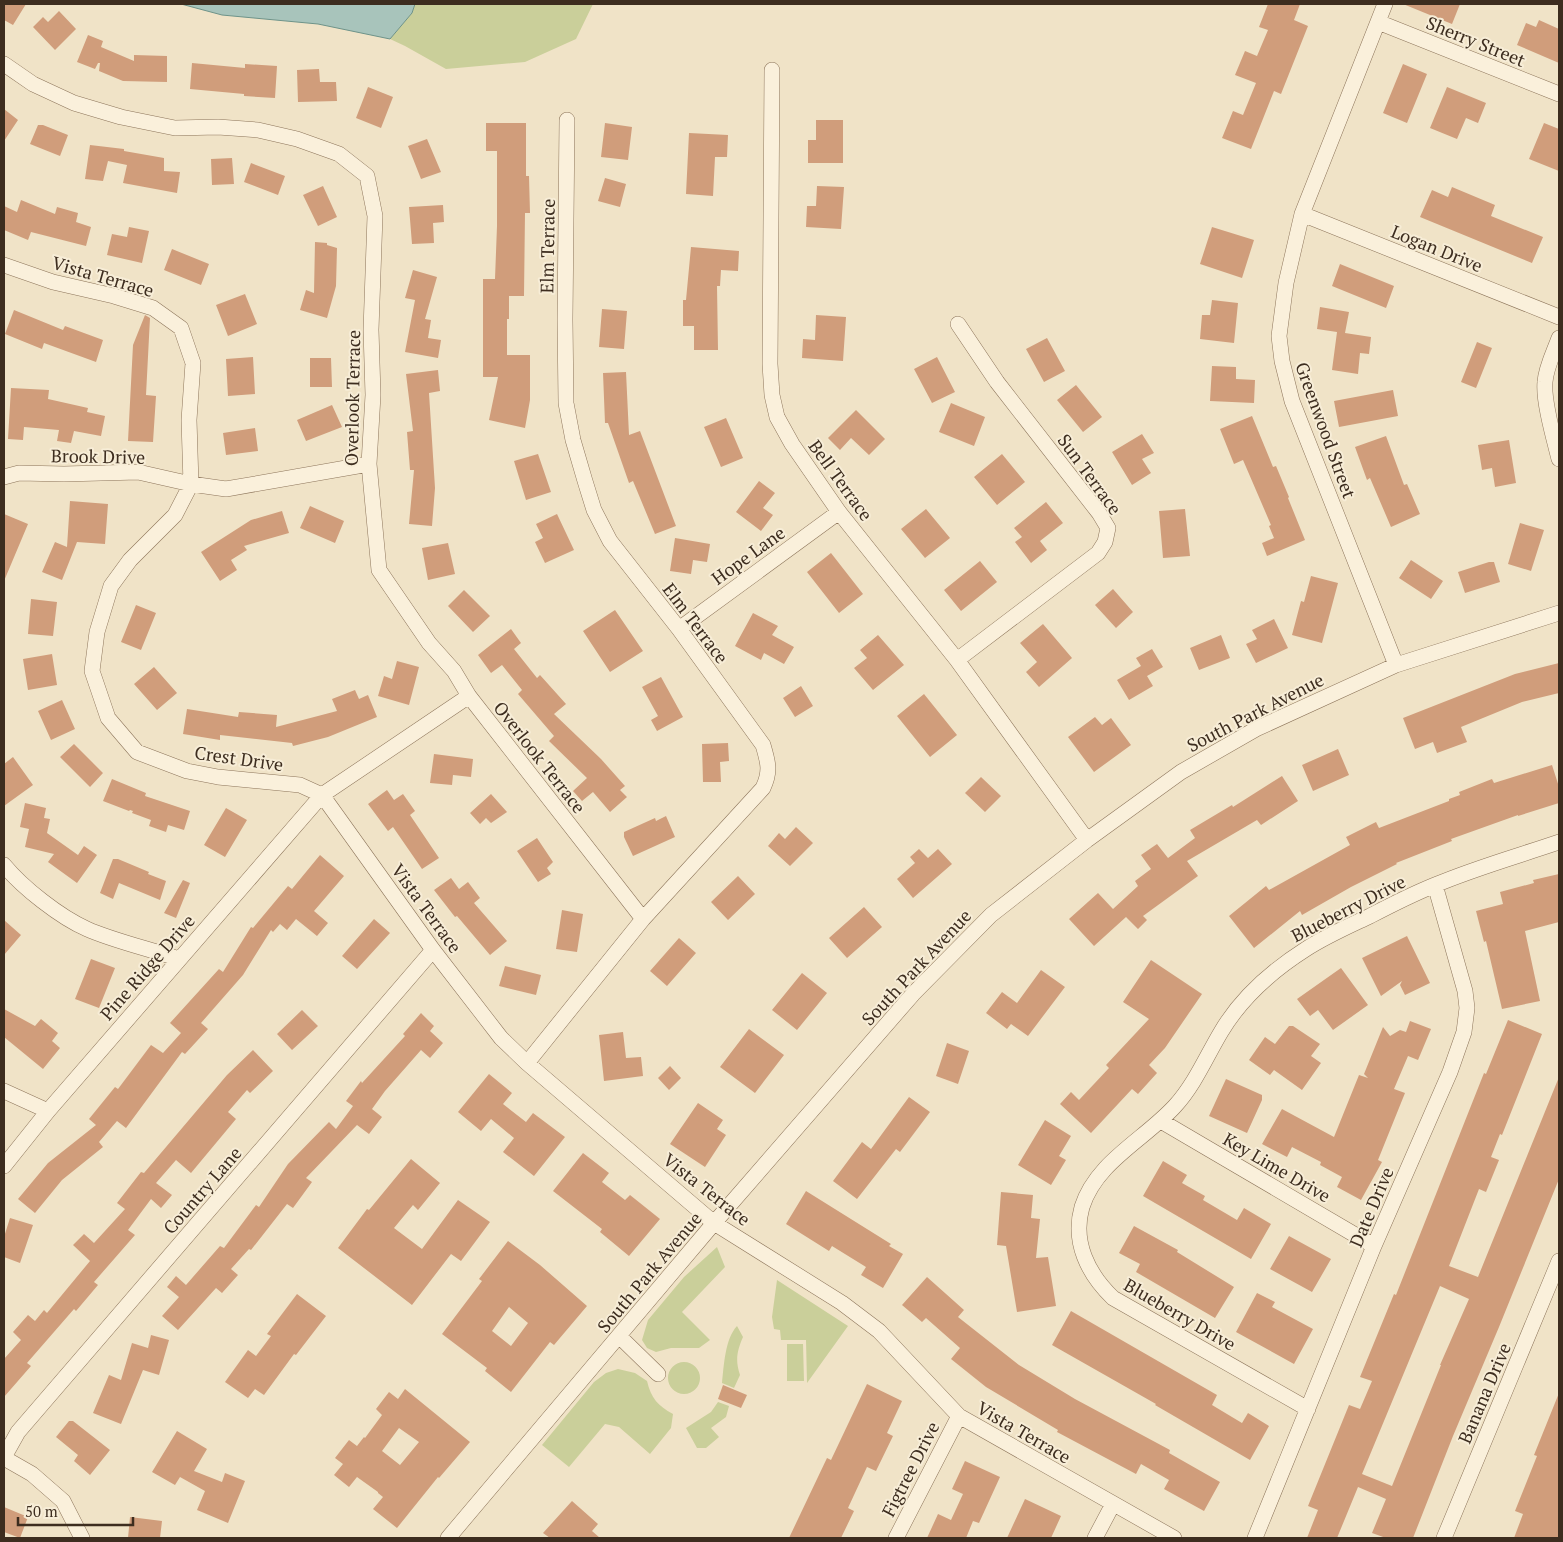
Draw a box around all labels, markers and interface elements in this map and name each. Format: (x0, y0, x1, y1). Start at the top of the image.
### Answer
street label: Sherry Street (1423, 10, 1529, 72)
street label: Elm Terrace (534, 198, 560, 294)
street label: Logan Drive (1388, 219, 1486, 277)
street label: Vista Terrace (49, 250, 157, 302)
street label: Overlook Terrace (339, 330, 365, 466)
street label: Greenwood Street (1290, 359, 1362, 502)
street label: Sun Terrace (1053, 429, 1127, 519)
street label: Bell Terrace (804, 435, 878, 525)
street label: Brook Drive (51, 443, 145, 469)
street label: Hope Lane (706, 520, 790, 590)
street label: Elm Terrace (658, 578, 734, 668)
street label: South Park Avenue (1182, 667, 1328, 757)
street label: Overlook Terrace (489, 696, 591, 818)
street label: Crest Drive (193, 740, 285, 776)
street label: Vista Terrace (387, 859, 467, 957)
street label: Blueberry Drive (1287, 869, 1409, 947)
street label: South Park Avenue (856, 904, 976, 1030)
street label: Pine Ridge Drive (94, 909, 200, 1025)
street label: Key Lime Drive (1219, 1127, 1335, 1207)
street label: Country Lane (157, 1141, 247, 1239)
street label: Vista Terrace (658, 1147, 756, 1231)
street label: Date Drive (1343, 1163, 1399, 1251)
street label: South Park Avenue (591, 1207, 707, 1337)
street label: Blueberry Drive (1120, 1272, 1240, 1356)
street label: Banana Drive (1452, 1339, 1516, 1447)
street label: Vista Terrace (973, 1395, 1075, 1469)
street label: Figtree Drive (876, 1417, 944, 1521)
scale bar (18, 1494, 132, 1526)
text: 50 m (25, 1501, 58, 1521)

